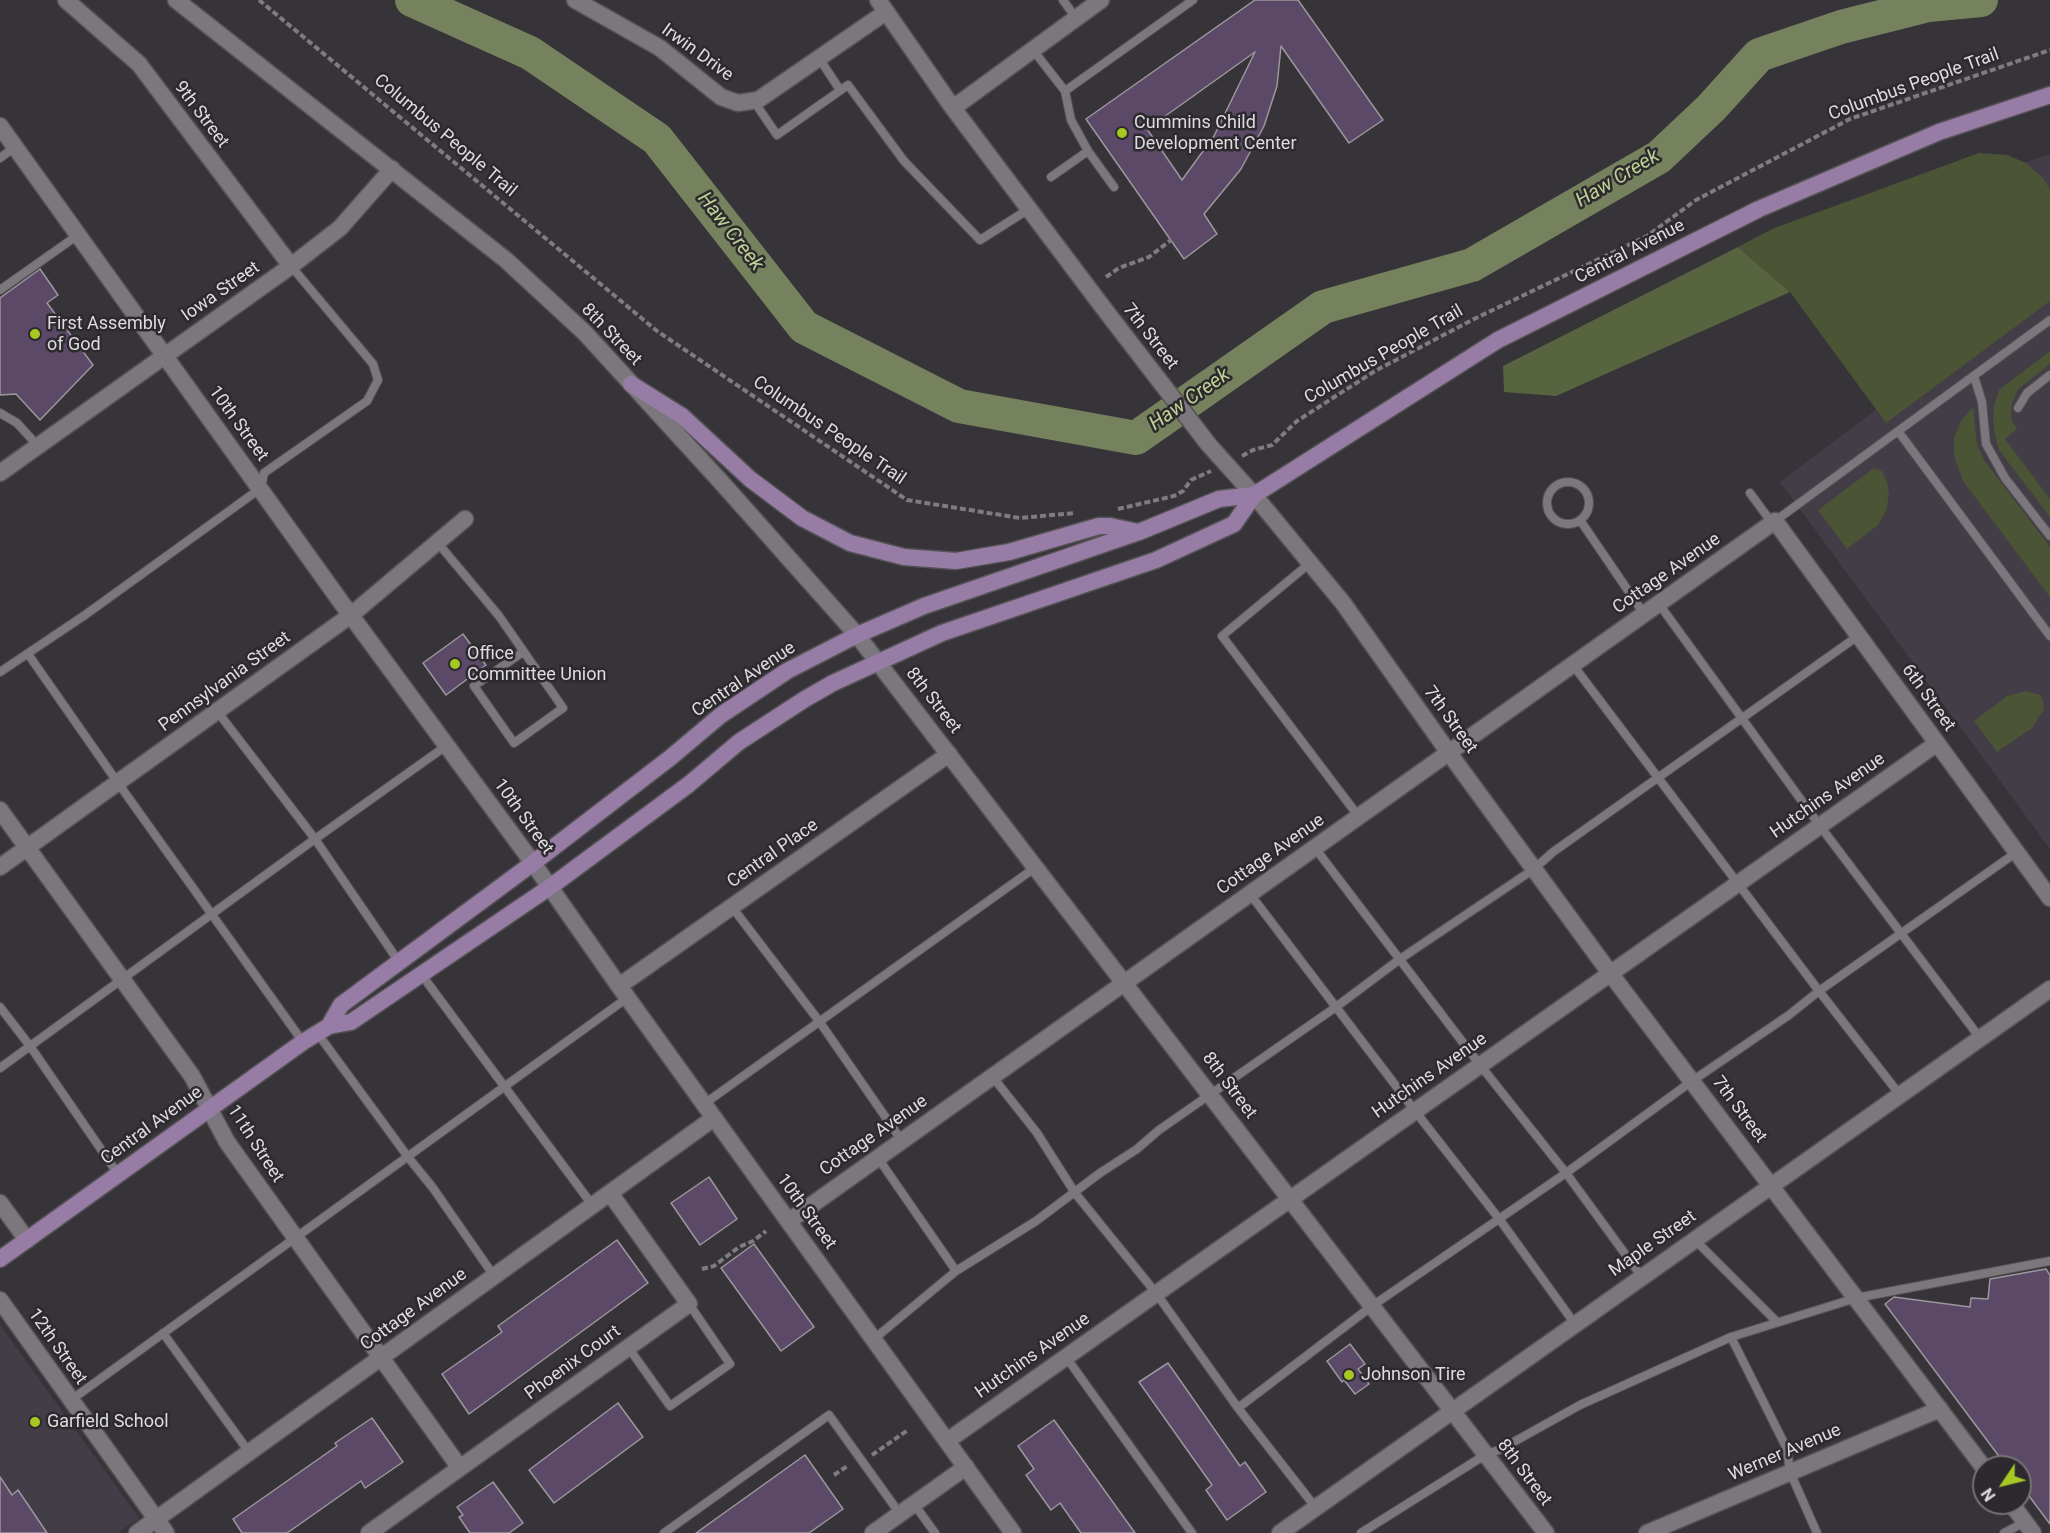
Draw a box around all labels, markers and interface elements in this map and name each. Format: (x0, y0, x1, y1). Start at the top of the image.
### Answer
street label: Irwin Drive (657, 20, 737, 86)
street label: Columbus People Trail (1826, 44, 2002, 126)
street label: Columbus People Trail (369, 70, 521, 202)
street label: 9th Street (169, 77, 233, 153)
place label: Cummins Child Development Center (1134, 112, 1297, 154)
marker: Cummins Child Development Center (1115, 126, 1129, 140)
water label: Haw Creek (1572, 145, 1664, 213)
water label: Haw Creek (692, 188, 768, 276)
street label: Central Avenue (1571, 215, 1689, 289)
street label: Iowa Street (178, 257, 264, 327)
street label: 8th Street (576, 299, 646, 371)
street label: 7th Street (1118, 300, 1182, 374)
street label: Columbus People Trail (1301, 301, 1467, 409)
place label: First Assembly of God (47, 313, 166, 356)
marker: First Assembly of God (28, 327, 42, 341)
water label: Haw Creek (1145, 363, 1235, 437)
street label: Columbus People Trail (748, 372, 910, 490)
street label: 10th Street (203, 382, 273, 466)
street label: Cottage Avenue (1609, 529, 1725, 619)
street label: Pennsylvania Street (155, 627, 295, 737)
street label: Central Avenue (688, 637, 800, 723)
place label: Office Committee Union (467, 643, 606, 686)
marker: Office Committee Union (448, 657, 462, 671)
street label: 6th Street (1896, 660, 1960, 736)
street label: 8th Street (901, 664, 965, 738)
street label: 7th Street (1418, 682, 1482, 758)
street label: Hutchins Avenue (1767, 748, 1889, 844)
street label: 10th Street (488, 775, 558, 859)
street label: Cottage Avenue (1213, 810, 1329, 900)
street label: Central Place (723, 815, 823, 893)
street label: Hutchins Avenue (1369, 1028, 1491, 1124)
street label: 8th Street (1197, 1048, 1261, 1124)
street label: 7th Street (1707, 1072, 1771, 1148)
street label: Central Avenue (97, 1082, 207, 1170)
street label: Cottage Avenue (816, 1091, 932, 1181)
street label: 11th Street (222, 1101, 288, 1187)
street label: 10th Street (771, 1170, 841, 1254)
street label: Maple Street (1605, 1206, 1701, 1282)
street label: Cottage Avenue (356, 1264, 472, 1356)
street label: 12th Street (23, 1305, 91, 1389)
street label: Hutchins Avenue (972, 1308, 1094, 1404)
street label: Phoenix Court (521, 1321, 625, 1405)
place label: Johnson Tire (1361, 1364, 1466, 1386)
marker: Johnson Tire (1342, 1368, 1356, 1382)
place label: Garfield School (47, 1411, 169, 1433)
marker: Garfield School (28, 1415, 42, 1429)
street label: Werner Avenue (1725, 1420, 1845, 1486)
street label: 8th Street (1492, 1435, 1556, 1511)
north arrow (1972, 1455, 2032, 1515)
text: N (1977, 1484, 2000, 1505)

